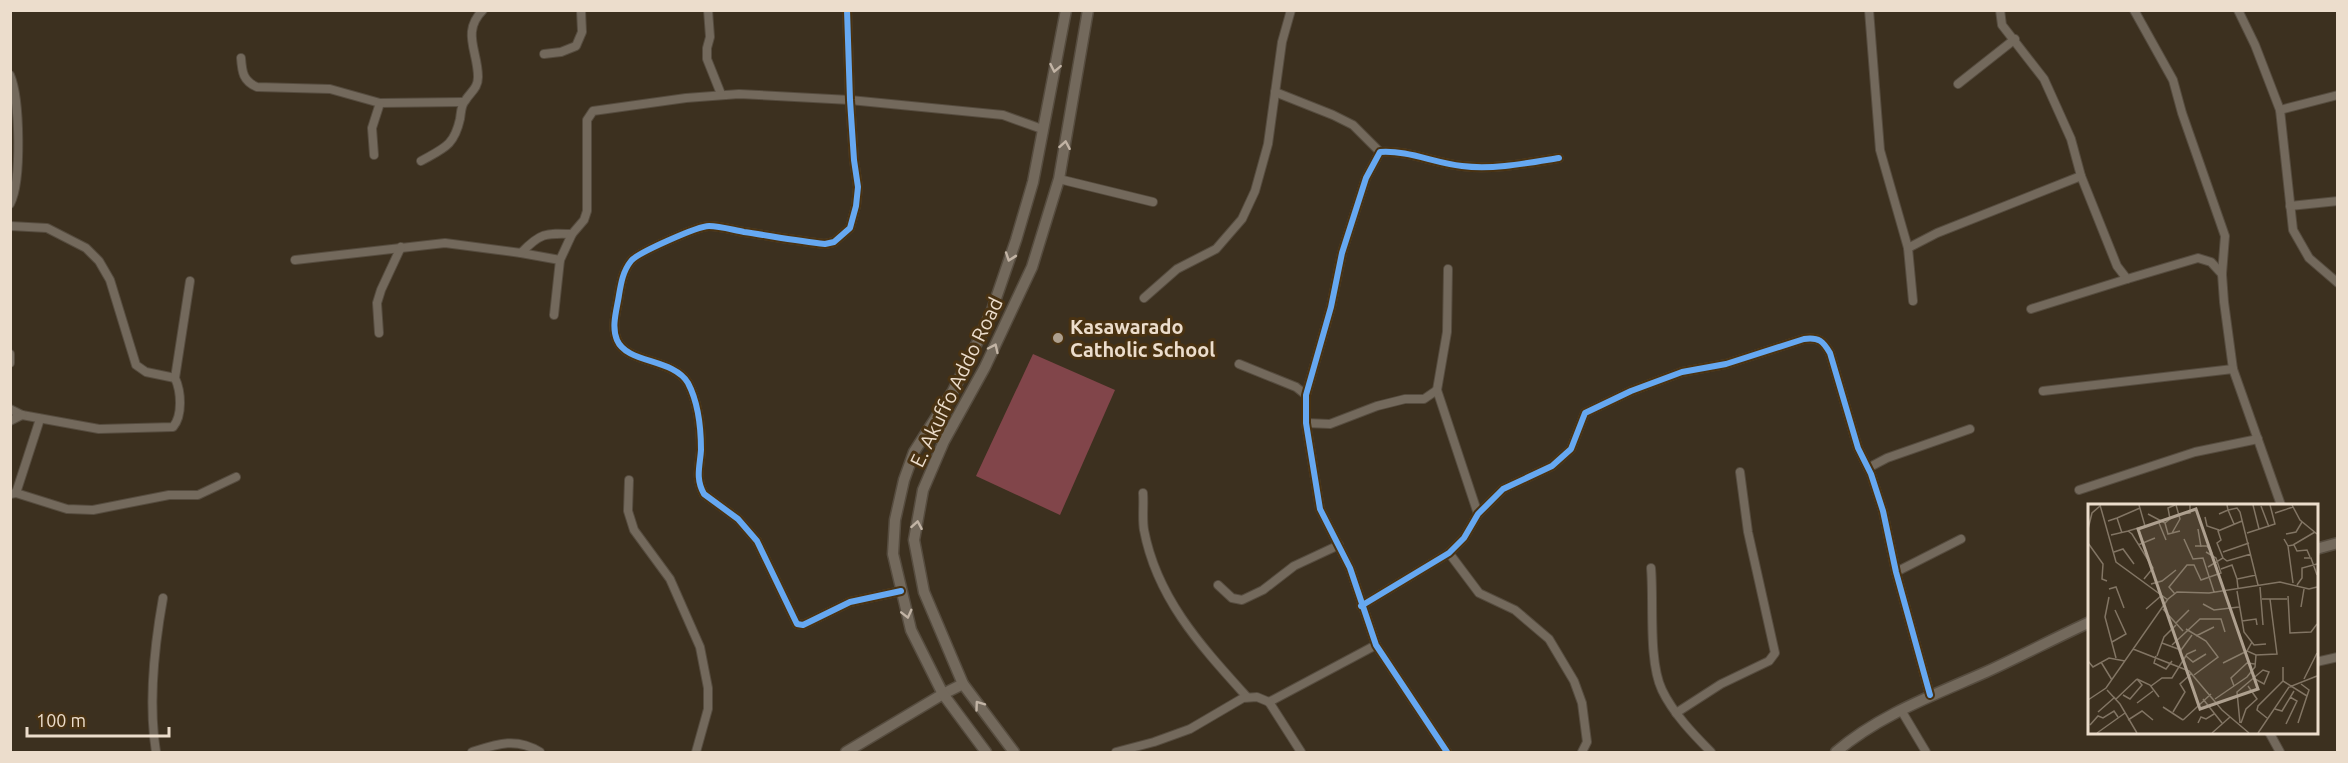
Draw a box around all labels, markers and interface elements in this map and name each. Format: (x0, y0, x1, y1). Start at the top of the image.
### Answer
one-way arrow (1049, 63, 1062, 73)
one-way arrow (1058, 140, 1071, 150)
one-way arrow (1004, 251, 1017, 262)
street label: E. Akuffo Addo Road (905, 294, 1007, 470)
place label: Kasawarado Catholic School (1070, 315, 1215, 361)
marker: Kasawarado Catholic School (1051, 331, 1065, 345)
one-way arrow (987, 343, 999, 354)
inset map (2088, 504, 2318, 733)
one-way arrow (910, 520, 922, 530)
one-way arrow (900, 608, 913, 618)
scale bar (27, 700, 170, 738)
one-way arrow (976, 701, 987, 712)
text: 100 m (36, 710, 86, 730)

